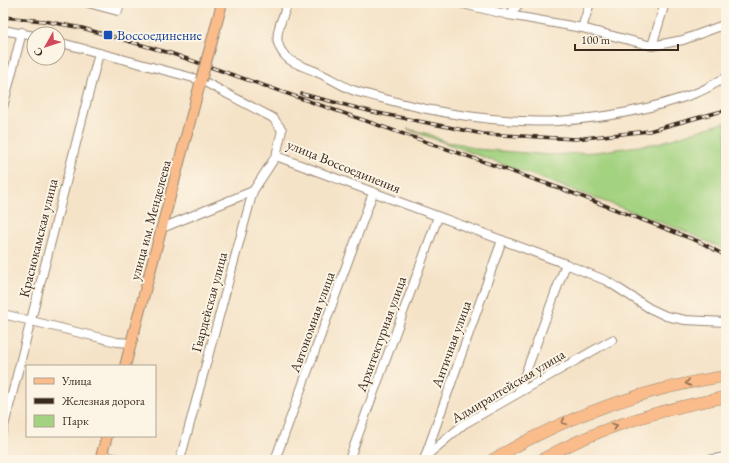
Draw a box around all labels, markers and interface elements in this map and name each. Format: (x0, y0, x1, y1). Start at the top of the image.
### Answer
north arrow (26, 26, 66, 66)
place label: Воссоединение (117, 26, 203, 44)
scale bar (575, 26, 678, 52)
marker: Воссоединение (102, 29, 114, 41)
text: 100 m (581, 32, 611, 48)
text: С (30, 45, 46, 60)
street label: улица Воссоединения (284, 135, 404, 197)
street label: улица им. Менделеева (125, 158, 175, 282)
street label: Краснокамская улица (15, 176, 62, 299)
street label: Гвардейская улица (187, 250, 231, 354)
street label: Автономная улица (285, 269, 339, 376)
street label: Архитектурная улица (351, 273, 410, 395)
street label: Античная улица (427, 298, 475, 391)
street label: Адмиралтейская улица (447, 345, 568, 428)
legend (26, 365, 156, 437)
text: Улица (61, 373, 92, 389)
one-way arrow (684, 378, 691, 386)
text: Железная дорога (61, 393, 145, 409)
text: Парк (62, 413, 89, 429)
one-way arrow (561, 417, 568, 425)
one-way arrow (611, 423, 618, 431)

